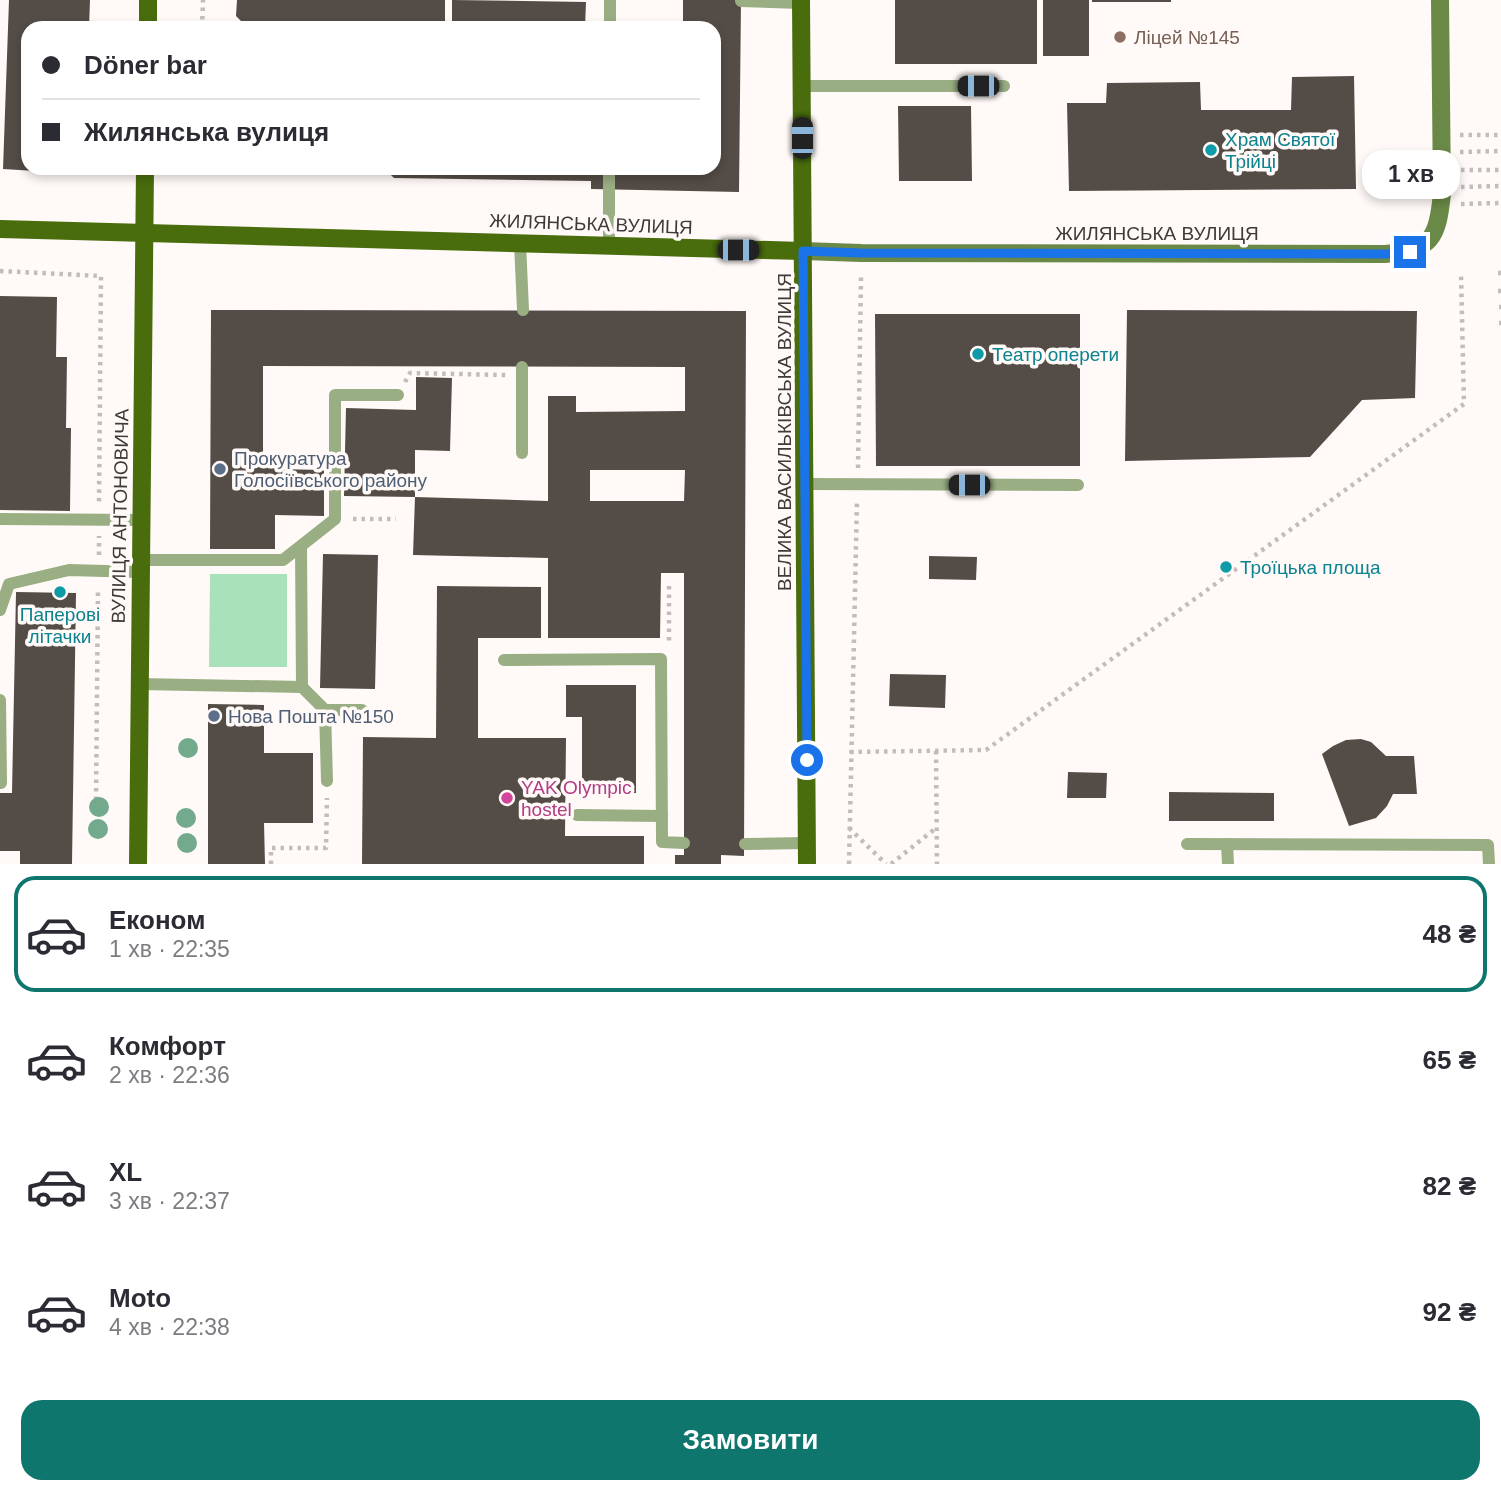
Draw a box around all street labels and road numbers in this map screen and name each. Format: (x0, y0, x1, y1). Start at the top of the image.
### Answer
street label: ЖИЛЯНСЬКА ВУЛИЦЯ (489, 210, 693, 238)
street label: ЖИЛЯНСЬКА ВУЛИЦЯ (1055, 223, 1259, 244)
street label: ВЕЛИКА ВАСИЛЬКІВСЬКА ВУЛИЦЯ (774, 273, 795, 591)
street label: ВУЛИЦЯ АНТОНОВИЧА (108, 408, 132, 624)

